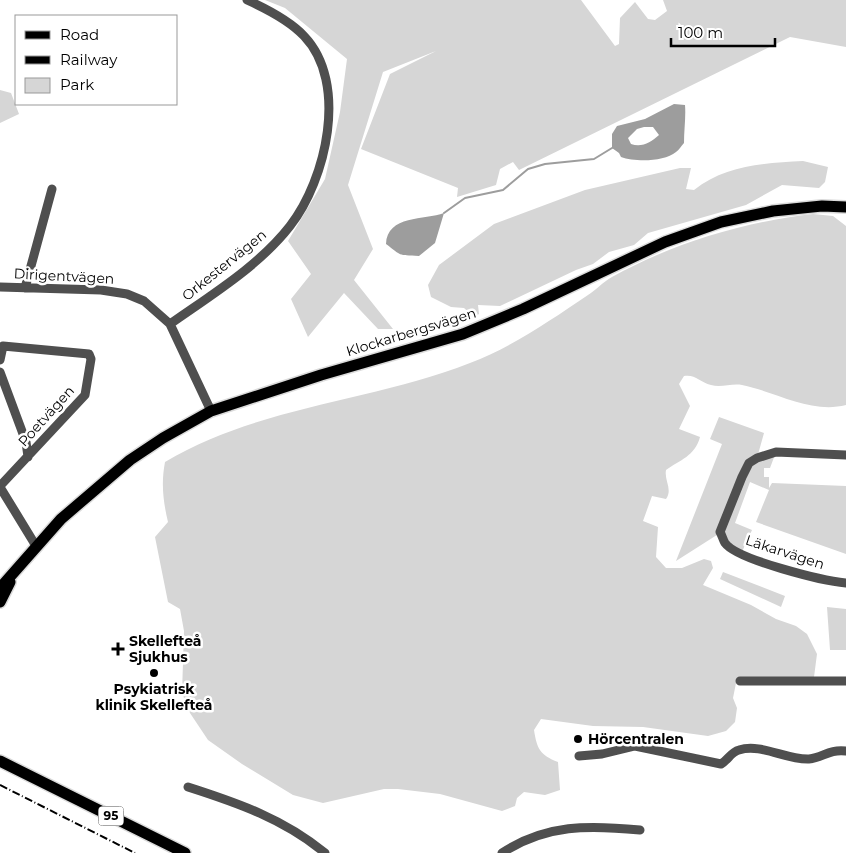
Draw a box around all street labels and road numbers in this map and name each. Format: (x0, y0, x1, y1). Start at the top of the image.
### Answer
street label: Orkestervägen (178, 225, 270, 305)
street label: Dirigentvägen (13, 264, 115, 288)
street label: Klockarbergsvägen (344, 304, 478, 360)
street label: Poetvägen (14, 382, 78, 450)
street label: Läkarvägen (743, 531, 827, 573)
road number: 95 (98, 806, 124, 826)

